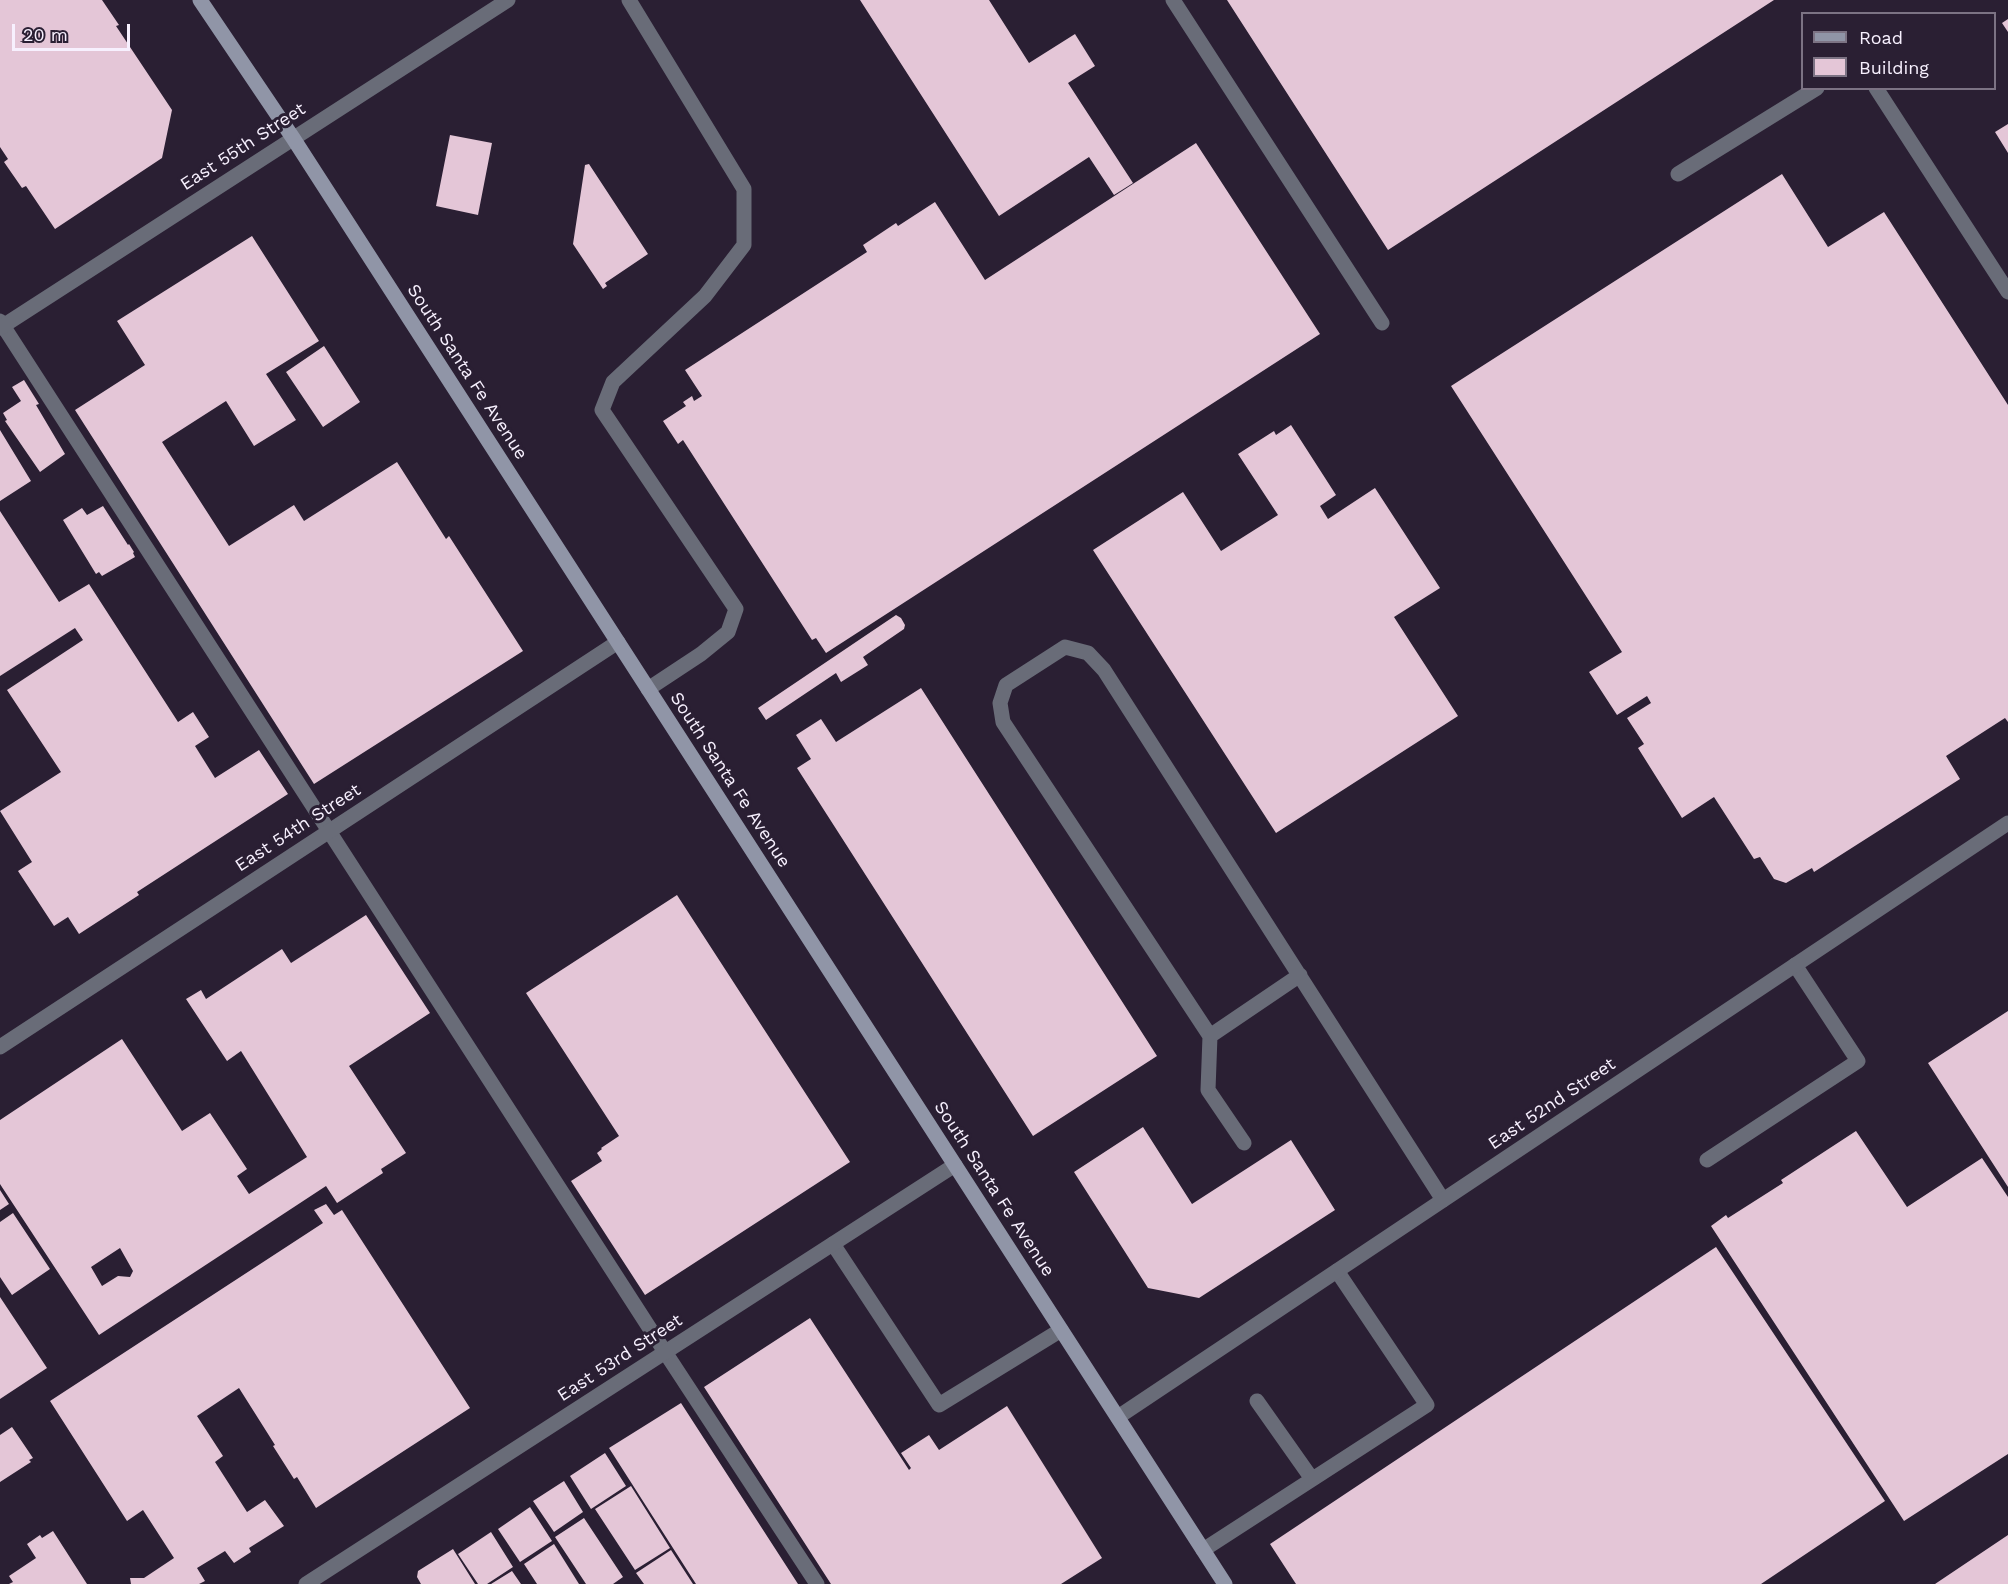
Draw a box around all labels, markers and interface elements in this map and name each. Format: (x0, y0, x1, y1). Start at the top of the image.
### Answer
scale bar (15, 12, 134, 50)
legend (1801, 12, 1996, 90)
text: 20 m (23, 24, 68, 45)
text: Road (1859, 27, 1903, 48)
text: Building (1859, 57, 1929, 78)
street label: East 55th Street (176, 99, 310, 195)
street label: South Santa Fe Avenue (402, 280, 532, 464)
street label: South Santa Fe Avenue (665, 688, 795, 872)
street label: East 54th Street (231, 779, 365, 877)
street label: East 52nd Street (1484, 1054, 1620, 1154)
street label: South Santa Fe Avenue (929, 1097, 1059, 1281)
street label: East 53rd Street (554, 1310, 686, 1406)

